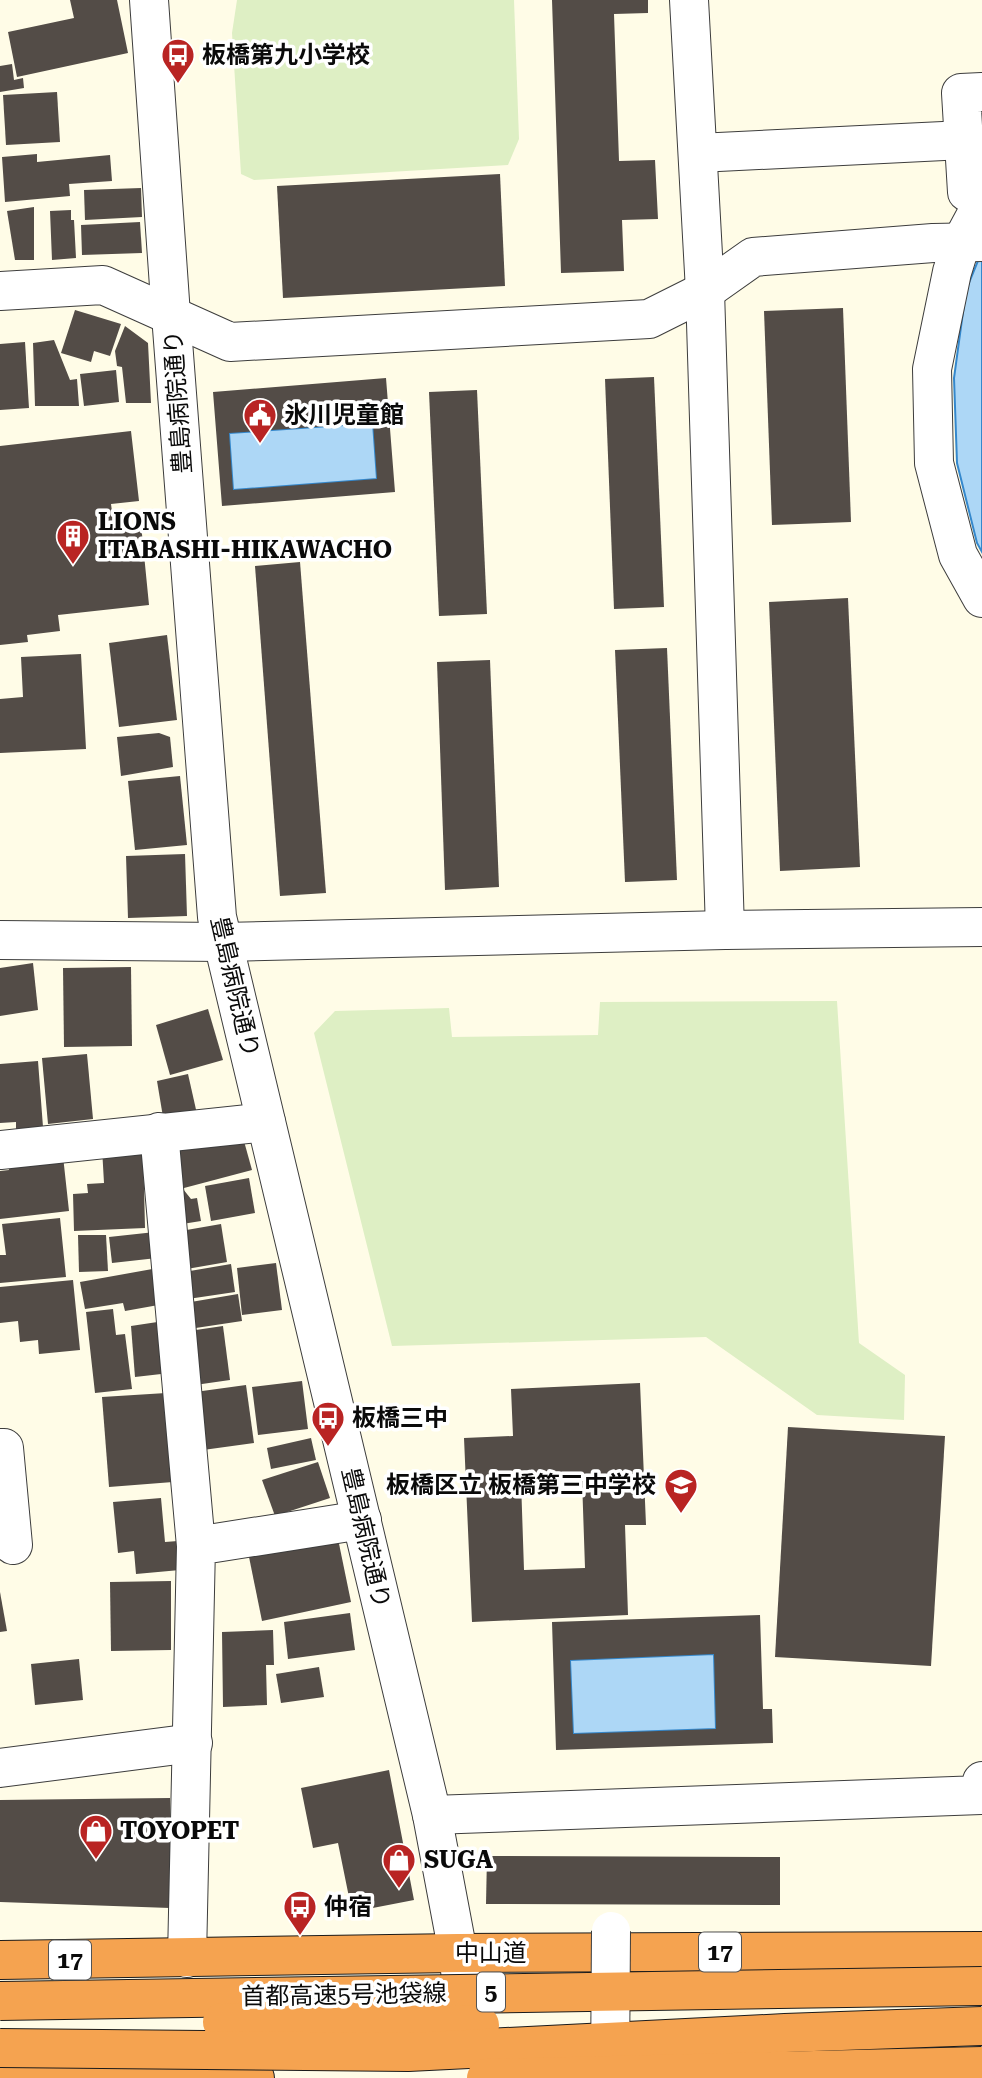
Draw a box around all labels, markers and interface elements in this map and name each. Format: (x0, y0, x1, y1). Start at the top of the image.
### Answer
bus stop icon: 板橋第九小学校 (159, 36, 197, 85)
place label: 板橋第九小学校 (202, 41, 370, 69)
street label: 豊島病院通り (159, 329, 197, 475)
public building icon: 氷川児童館 (241, 396, 279, 445)
place label: 氷川児童館 (284, 401, 404, 429)
place label: LIONS ITABASHI-HIKAWACHO (98, 508, 392, 564)
building icon: LIONS ITABASHI-HIKAWACHO (54, 517, 92, 566)
street label: 豊島病院通り (205, 914, 265, 1060)
bus stop icon: 板橋三中 (309, 1399, 347, 1448)
place label: 板橋三中 (352, 1404, 448, 1432)
street label: 豊島病院通り (336, 1465, 396, 1611)
school or university icon: 板橋区立 板橋第三中学校 (662, 1466, 700, 1515)
place label: 板橋区立 板橋第三中学校 (386, 1471, 656, 1499)
shop icon: TOYOPET (77, 1812, 115, 1861)
place label: TOYOPET (120, 1817, 239, 1845)
shop icon: SUGA (380, 1841, 418, 1890)
place label: SUGA (424, 1846, 494, 1874)
bus stop icon: 仲宿 (281, 1888, 319, 1937)
place label: 仲宿 (324, 1893, 372, 1921)
road number: 17 (699, 1932, 741, 1971)
street label: 中山道 (455, 1939, 527, 1967)
road number: 17 (49, 1940, 91, 1980)
road number: 5 (477, 1972, 505, 2011)
street label: 首都高速5号池袋線 (241, 1979, 447, 2011)

